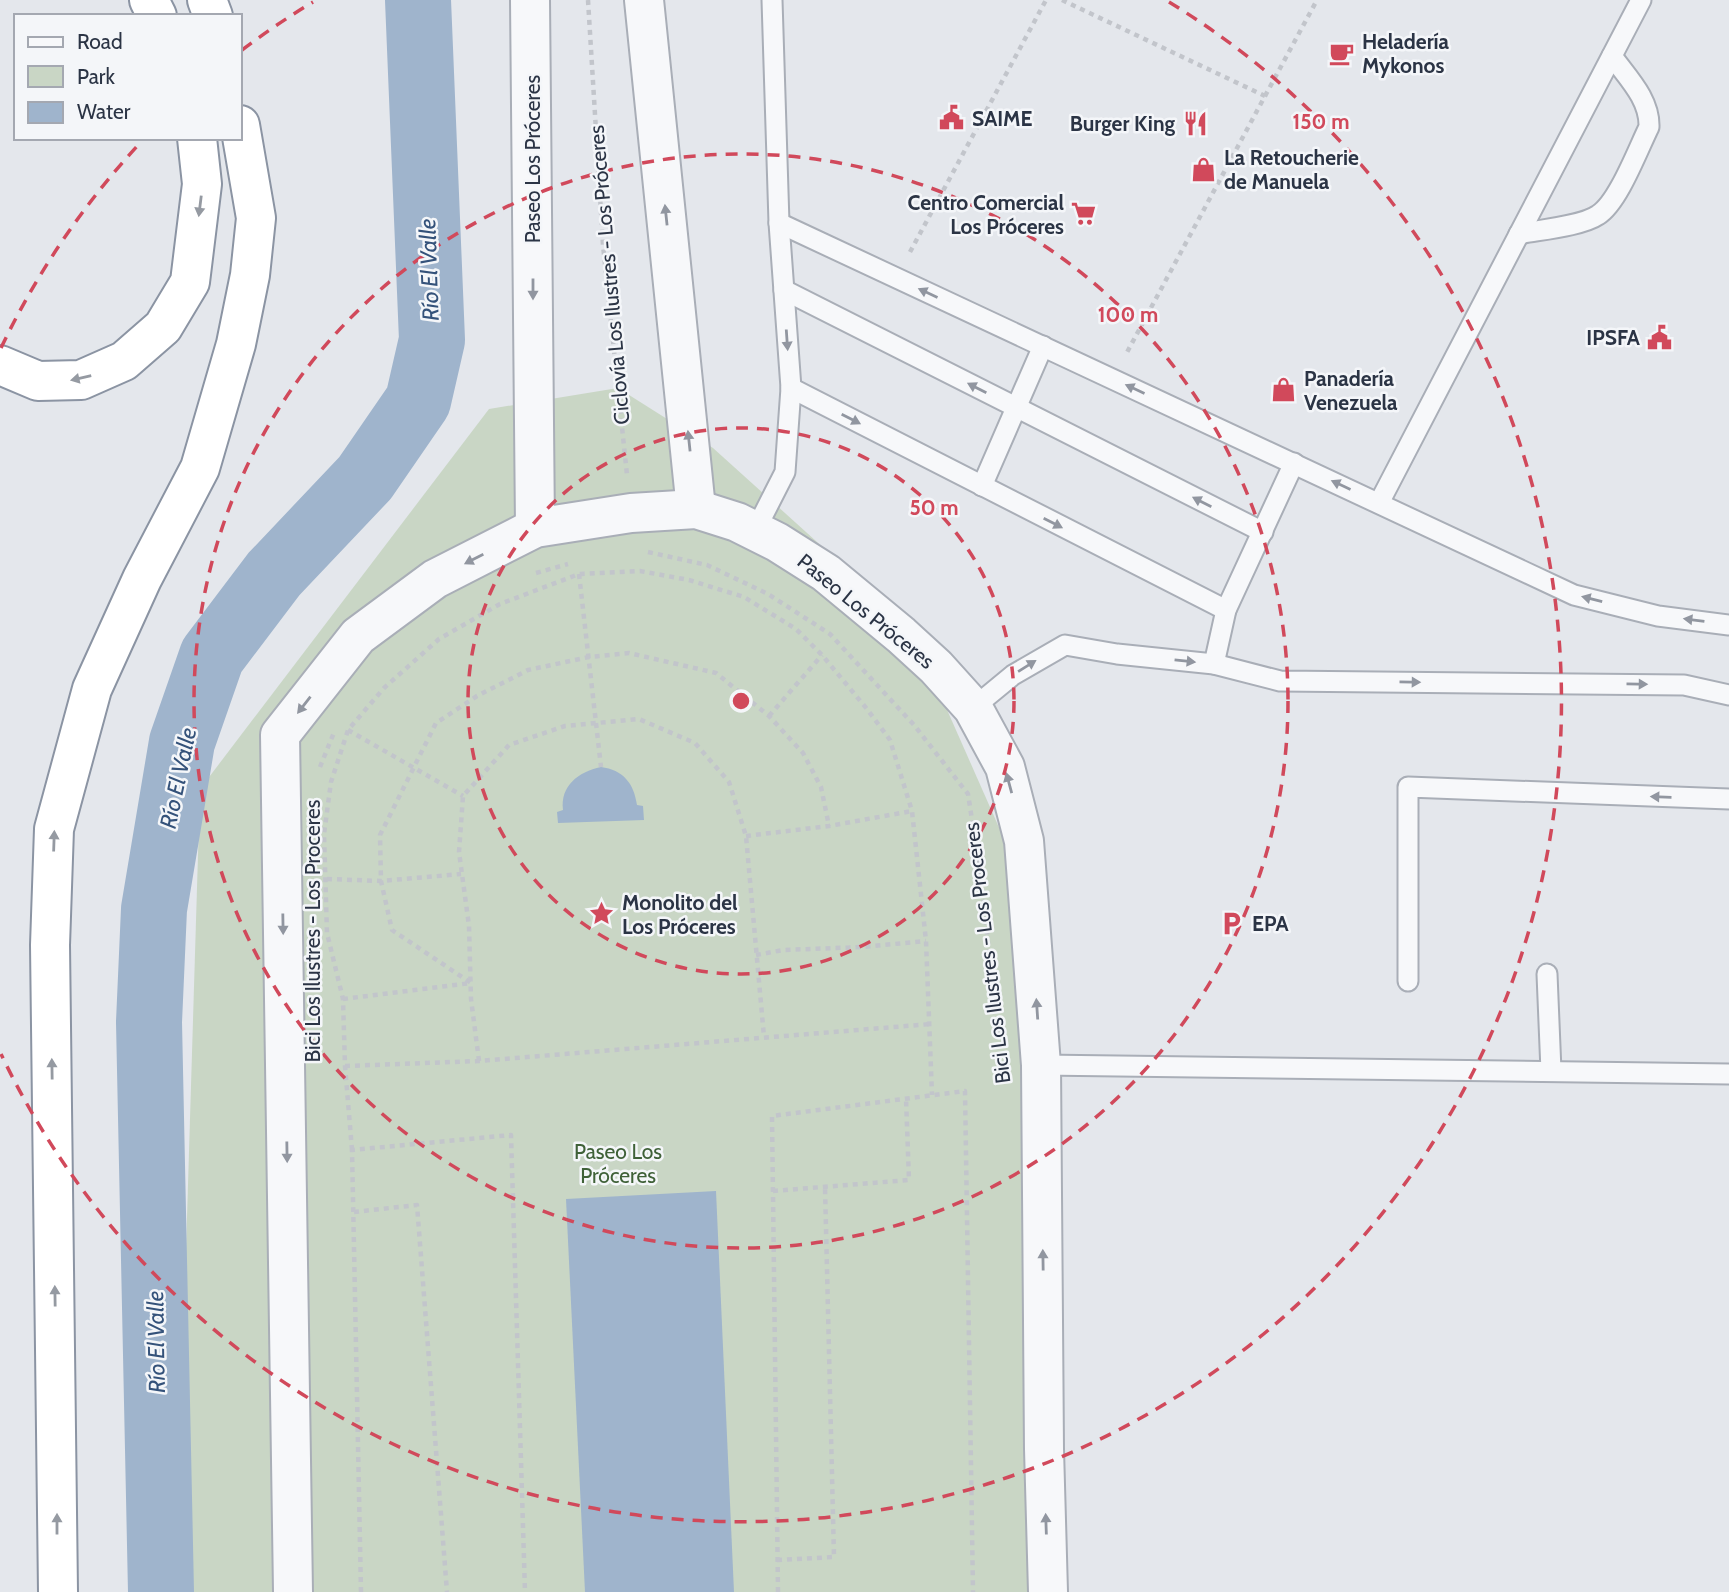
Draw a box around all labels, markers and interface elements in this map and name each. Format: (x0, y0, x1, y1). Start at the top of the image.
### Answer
legend (14, 14, 242, 140)
text: Road (77, 29, 123, 54)
place label: Heladería Mykonos (1362, 29, 1450, 78)
cafe icon: Heladería Mykonos (1328, 39, 1356, 67)
text: Park (77, 64, 115, 89)
street label: Paseo Los Próceres (520, 74, 545, 243)
text: Water (77, 99, 131, 124)
public building icon: SAIME (938, 104, 966, 132)
place label: SAIME (972, 106, 1033, 131)
restaurant icon: Burger King (1181, 109, 1209, 137)
text: 150 m (1293, 109, 1349, 134)
place label: Burger King (1070, 111, 1175, 136)
street label: Ciclovía Los Ilustres - Los Próceres (583, 124, 635, 426)
place label: La Retoucherie de Manuela (1224, 145, 1359, 194)
shop icon: La Retoucherie de Manuela (1190, 155, 1218, 183)
place label: Centro Comercial Los Próceres (908, 190, 1064, 239)
one-way arrow (194, 195, 205, 217)
supermarket icon: Centro Comercial Los Próceres (1070, 200, 1098, 228)
one-way arrow (660, 204, 671, 226)
water label: Río El Valle (413, 218, 445, 322)
one-way arrow (527, 278, 539, 300)
one-way arrow (918, 287, 938, 299)
text: 100 m (1098, 302, 1158, 327)
public building icon: IPSFA (1646, 323, 1674, 351)
place label: IPSFA (1586, 325, 1641, 350)
one-way arrow (782, 329, 793, 351)
place label: Panadería Venezuela (1304, 366, 1398, 415)
one-way arrow (69, 372, 91, 383)
shop icon: Panadería Venezuela (1270, 376, 1298, 404)
one-way arrow (967, 382, 987, 394)
one-way arrow (1124, 383, 1145, 394)
one-way arrow (841, 413, 861, 424)
one-way arrow (684, 430, 695, 452)
one-way arrow (1331, 479, 1351, 491)
text: 50 m (909, 495, 959, 520)
one-way arrow (1192, 496, 1212, 507)
one-way arrow (1044, 517, 1064, 529)
street label: Paseo Los Próceres (793, 548, 940, 674)
one-way arrow (464, 553, 484, 564)
one-way arrow (1581, 593, 1603, 604)
one-way arrow (1682, 615, 1704, 626)
one-way arrow (1174, 656, 1196, 667)
one-way arrow (1018, 660, 1037, 673)
one-way arrow (1399, 676, 1421, 688)
one-way arrow (1627, 678, 1649, 690)
centre of rings (729, 689, 753, 713)
one-way arrow (297, 696, 311, 714)
water label: Río El Valle (154, 725, 202, 831)
one-way arrow (1004, 773, 1014, 794)
one-way arrow (1650, 791, 1672, 802)
street label: Bici Los Ilustres - Los Proceres (300, 799, 325, 1062)
street label: Bici Los Ilustres - Los Proceres (959, 821, 1015, 1085)
one-way arrow (48, 830, 59, 852)
place label: Monolito del Los Próceres (622, 890, 738, 939)
place icon: Monolito del Los Próceres (588, 900, 616, 928)
parking icon: EPA (1218, 909, 1246, 937)
place label: EPA (1252, 911, 1290, 936)
one-way arrow (277, 914, 289, 936)
one-way arrow (1031, 997, 1042, 1019)
one-way arrow (46, 1058, 58, 1080)
park label: Paseo Los Próceres (574, 1139, 662, 1188)
one-way arrow (281, 1141, 292, 1163)
one-way arrow (1037, 1249, 1048, 1271)
one-way arrow (50, 1285, 61, 1307)
water label: Río El Valle (141, 1291, 171, 1393)
one-way arrow (51, 1513, 63, 1535)
one-way arrow (1041, 1513, 1052, 1535)

